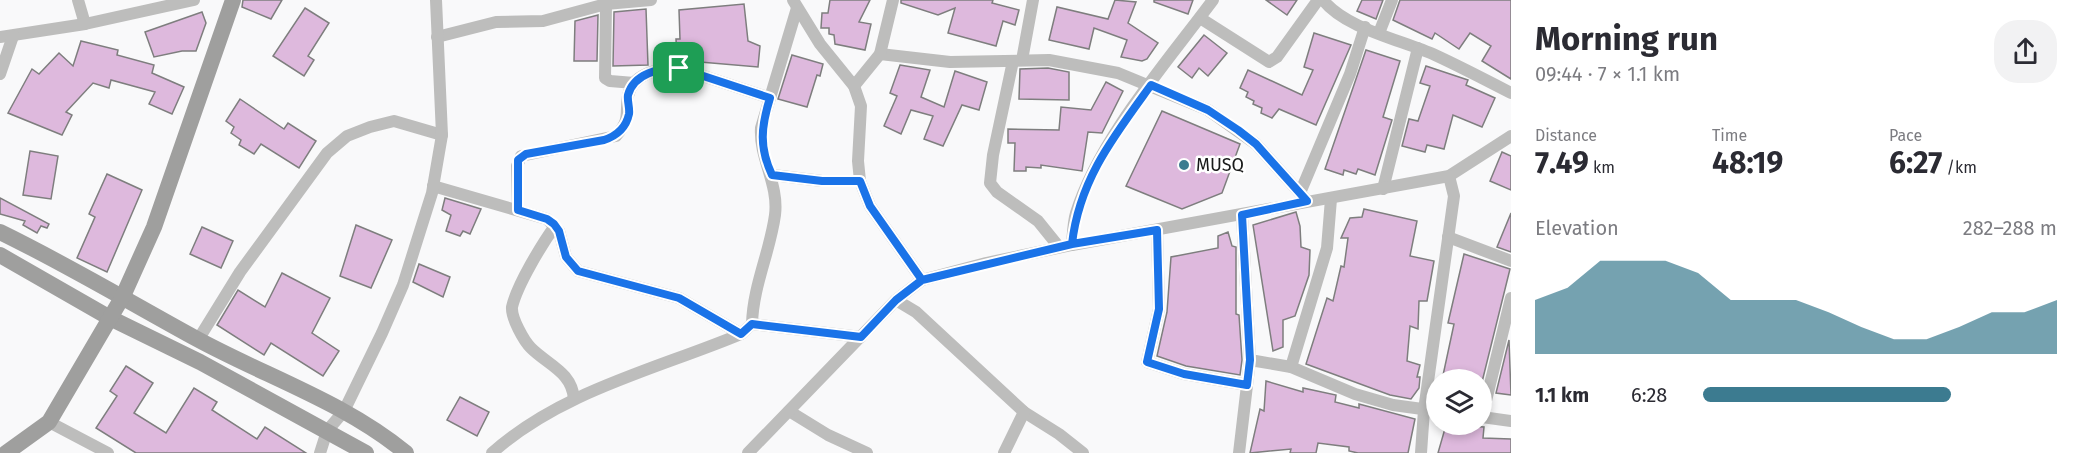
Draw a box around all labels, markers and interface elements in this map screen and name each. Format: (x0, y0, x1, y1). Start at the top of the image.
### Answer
text: Morning run (1535, 19, 1718, 59)
button: share (1994, 20, 2057, 83)
pin (653, 42, 704, 93)
icon: arrive (662, 51, 695, 84)
text: 09:44 · 7 × 1.1 km (1535, 62, 1680, 86)
text: Distance (1535, 126, 1597, 145)
text: Time (1712, 126, 1747, 145)
text: Pace (1889, 126, 1922, 145)
text: 7.49 (1535, 145, 1589, 181)
text: 48:19 (1712, 145, 1783, 181)
text: 6:27 (1889, 145, 1942, 181)
place label: MUSQ (1196, 154, 1244, 176)
marker: MUSQ (1177, 158, 1191, 172)
text: km (1589, 158, 1615, 177)
text: /km (1942, 158, 1977, 177)
text: Elevation (1535, 216, 1619, 240)
text: 282–288 m (1963, 216, 2057, 240)
map controls (1426, 369, 1492, 435)
button: layers (1426, 369, 1492, 435)
text: 1.1 km (1535, 383, 1589, 407)
text: 6:28 (1631, 383, 1667, 407)

